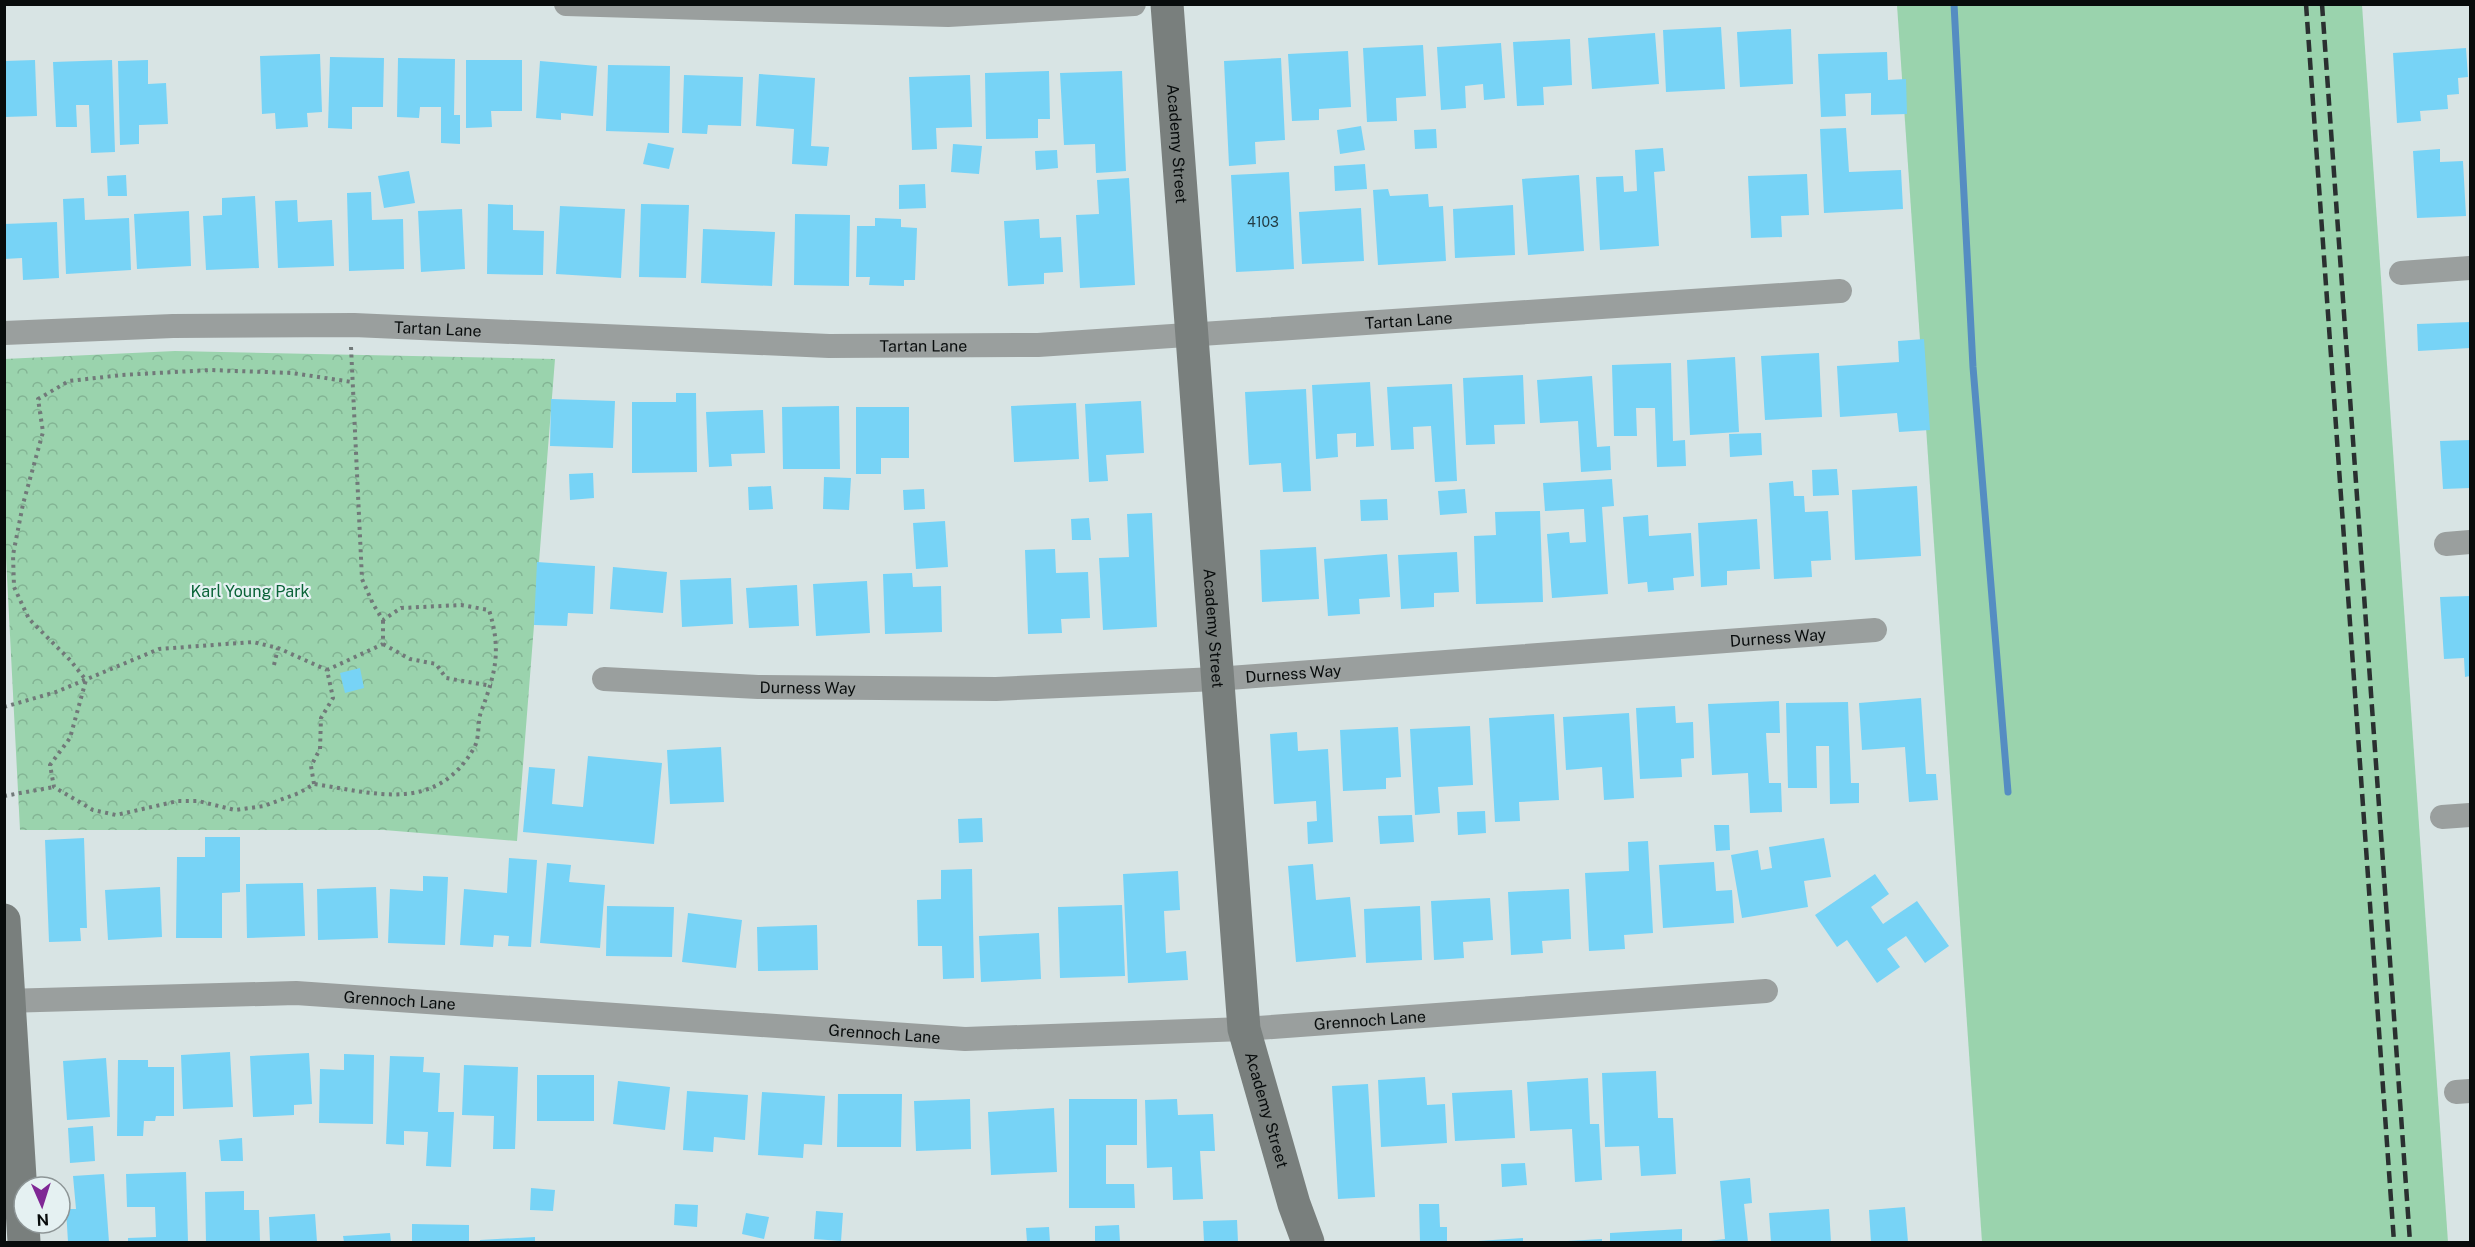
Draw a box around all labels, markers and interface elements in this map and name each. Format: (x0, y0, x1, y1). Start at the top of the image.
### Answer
street label: Academy Street (1164, 83, 1191, 204)
house number: 4103 (1247, 214, 1279, 230)
street label: Tartan Lane (1364, 308, 1453, 332)
street label: Tartan Lane (394, 317, 482, 340)
street label: Tartan Lane (879, 336, 967, 355)
street label: Academy Street (1200, 568, 1228, 689)
park label: Karl Young Park (191, 582, 309, 601)
street label: Durness Way (1729, 624, 1827, 650)
street label: Durness Way (1245, 660, 1343, 686)
street label: Durness Way (760, 678, 857, 697)
street label: Grennoch Lane (343, 987, 456, 1013)
street label: Grennoch Lane (1313, 1006, 1427, 1033)
street label: Grennoch Lane (828, 1020, 941, 1047)
street label: Academy Street (1241, 1050, 1293, 1170)
north arrow (12, 1175, 72, 1235)
text: N (36, 1210, 50, 1229)

